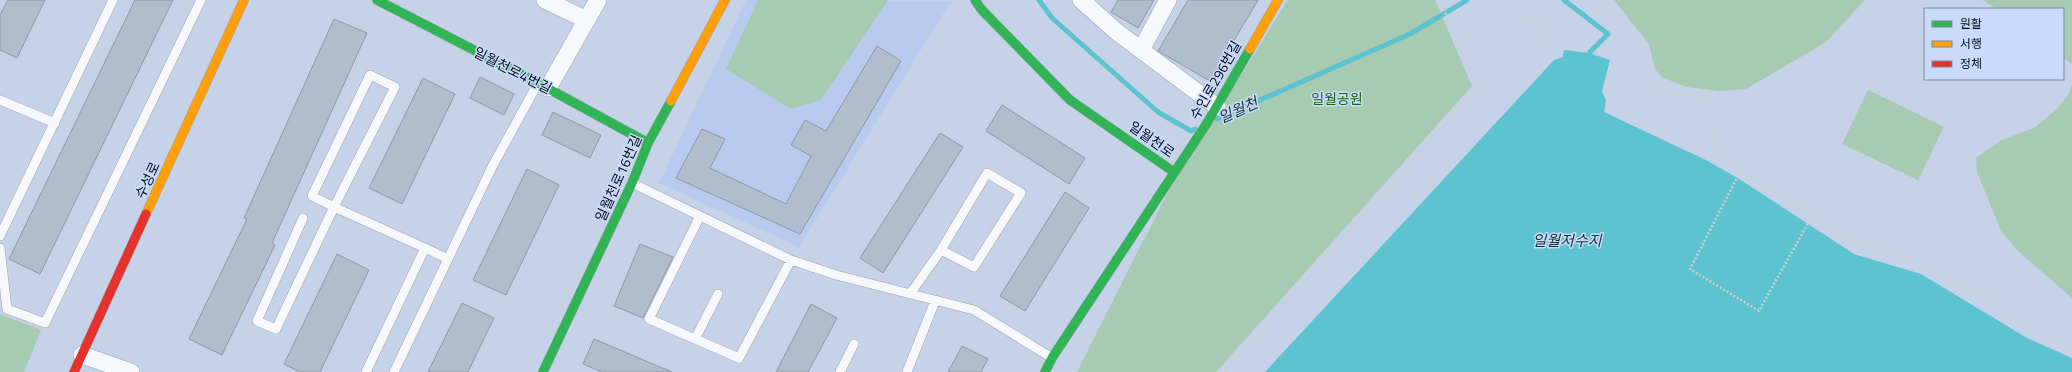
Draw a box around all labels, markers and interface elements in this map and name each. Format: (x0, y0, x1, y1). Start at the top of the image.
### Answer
legend (1924, 8, 2064, 80)
text: 원활 (1960, 14, 1982, 33)
text: 서행 (1960, 34, 1982, 53)
street label: 수인로296번길 (1184, 37, 1246, 123)
street label: 일월천로4번길 (470, 41, 556, 99)
text: 정체 (1960, 54, 1982, 73)
park label: 일월공원 (1311, 88, 1363, 109)
water label: 일월천 (1214, 90, 1264, 129)
street label: 일월천로 (1125, 116, 1179, 162)
street label: 일월천로16번길 (590, 131, 646, 225)
street label: 수성로 (129, 158, 165, 202)
water label: 일월저수지 (1532, 229, 1603, 252)

